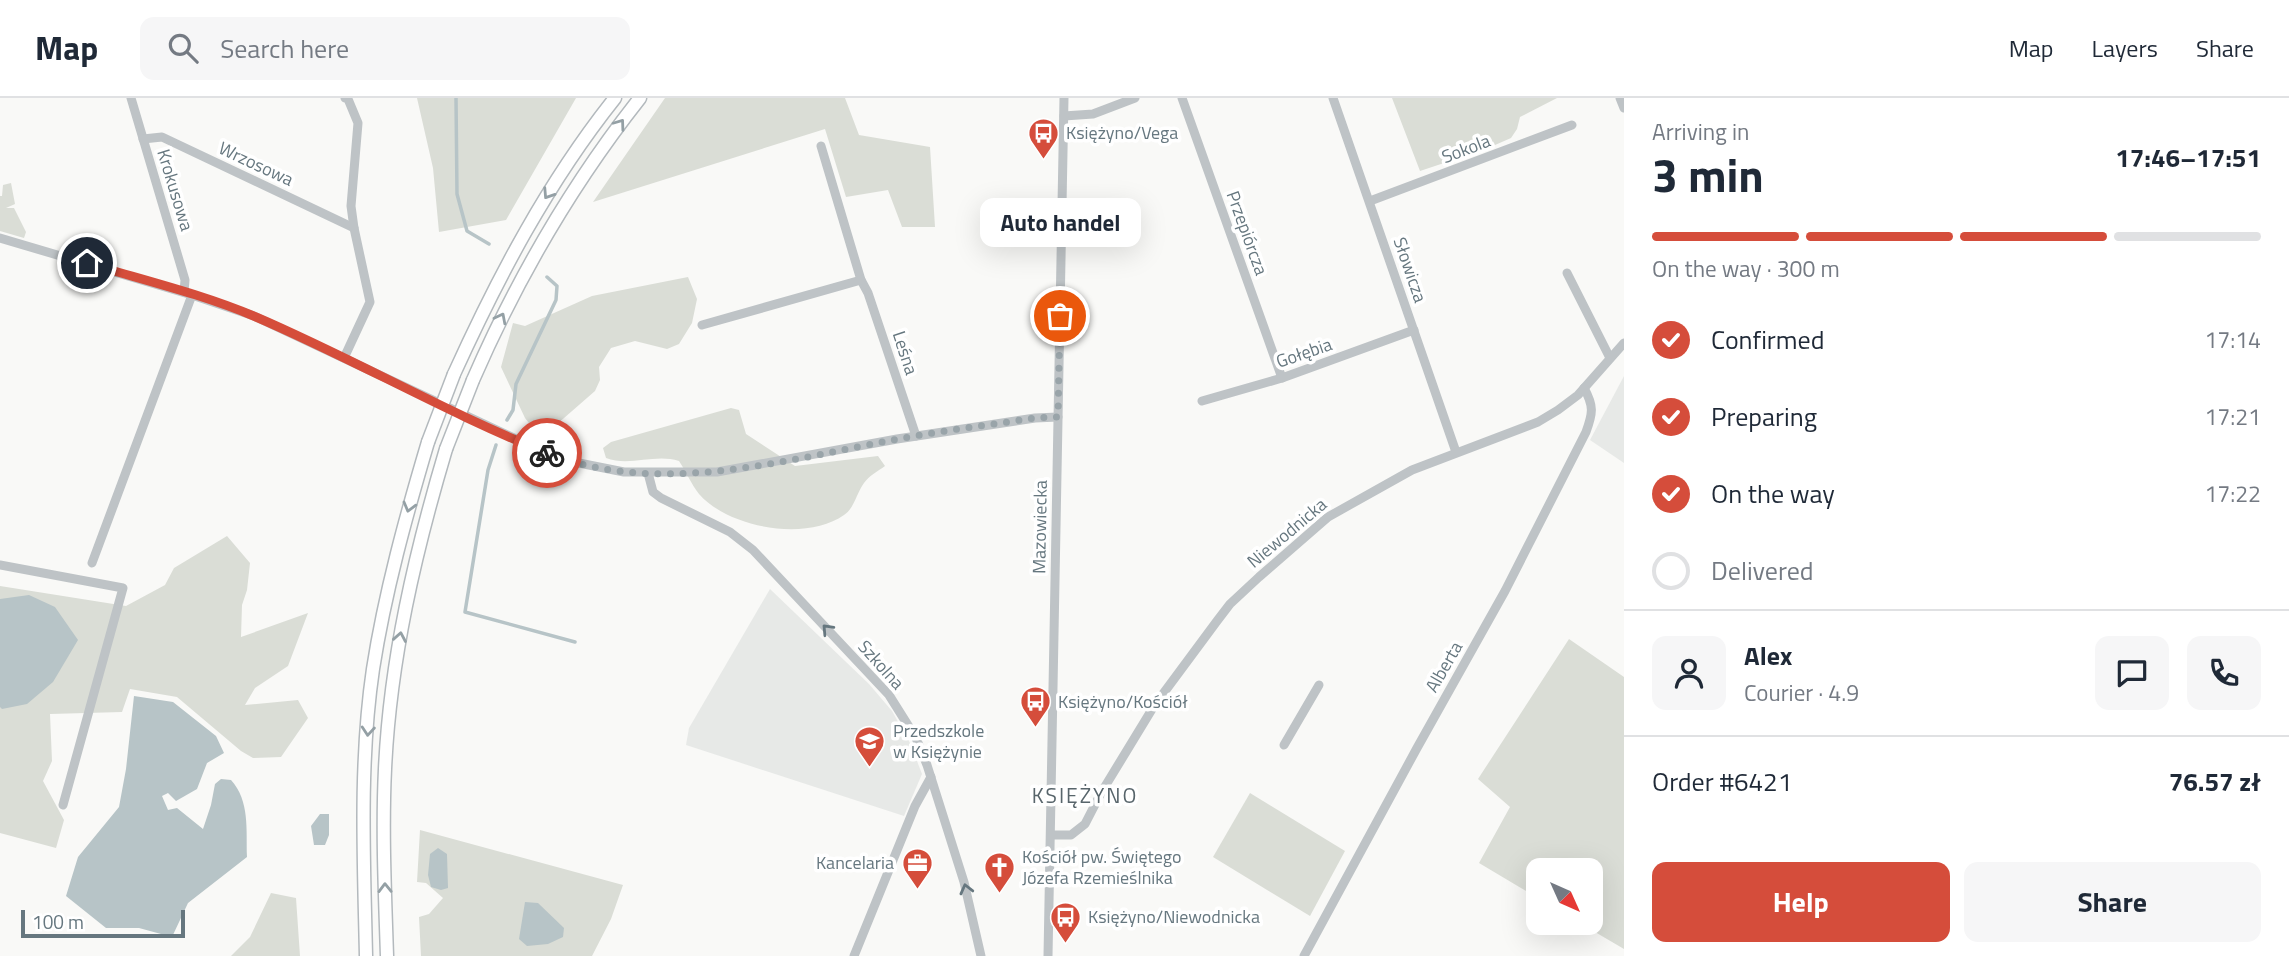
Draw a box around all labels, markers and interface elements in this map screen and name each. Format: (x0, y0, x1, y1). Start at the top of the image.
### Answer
search box (140, 17, 630, 80)
text: Map (35, 23, 98, 73)
icon: search (164, 29, 202, 67)
text: Search here (220, 29, 349, 68)
text: Map (2009, 30, 2054, 66)
text: Layers (2092, 30, 2158, 66)
text: Share (2196, 30, 2254, 66)
text: Arriving in (1652, 114, 1749, 149)
bus stop icon: Księżyno/Vega (1026, 116, 1060, 160)
one-way arrow (612, 119, 625, 132)
place label: Księżyno/Vega (1066, 119, 1178, 146)
street label: Sokola (1437, 127, 1494, 170)
street label: Wrzosowa (214, 134, 298, 193)
text: 17:46–17:51 (2115, 138, 2261, 177)
text: 3 min (1652, 140, 1764, 210)
street label: Krokusowa (150, 146, 201, 234)
one-way arrow (543, 186, 556, 199)
street label: Przepiórcza (1220, 187, 1275, 279)
callout: Auto handel (979, 197, 1140, 246)
text: Auto handel (1001, 205, 1121, 240)
pin (57, 233, 117, 293)
street label: Słowicza (1387, 234, 1434, 306)
icon: home (68, 244, 106, 282)
text: On the way · 300 m (1652, 251, 1840, 286)
pin (1030, 286, 1090, 346)
icon: bag (1041, 297, 1079, 335)
one-way arrow (493, 313, 507, 325)
text: Confirmed (1711, 320, 1825, 359)
icon: check (1652, 321, 1690, 359)
text: 17:14 (2204, 322, 2261, 357)
street label: Leśna (886, 327, 925, 378)
street label: Gołębia (1272, 330, 1336, 375)
text: Preparing (1711, 397, 1817, 436)
icon: check (1652, 398, 1690, 436)
text: 17:21 (2204, 399, 2261, 434)
courier (512, 418, 582, 488)
icon: bike (528, 434, 566, 472)
text: On the way (1711, 474, 1835, 513)
icon: check (1652, 475, 1690, 513)
text: 17:22 (2204, 476, 2261, 511)
street label: Mazowiecka (1025, 480, 1054, 574)
street label: Niewodnicka (1241, 491, 1332, 574)
one-way arrow (403, 501, 417, 513)
text: Delivered (1711, 551, 1814, 590)
one-way arrow (822, 624, 835, 637)
one-way arrow (392, 631, 407, 643)
street label: Szkolna (852, 634, 911, 695)
street label: Alberta (1418, 636, 1469, 697)
button: person (1652, 636, 1726, 710)
text: Alex (1744, 636, 1792, 675)
button: chat (2095, 636, 2169, 710)
button: phone (2187, 636, 2261, 710)
text: Courier · 4.9 (1744, 675, 1859, 710)
bus stop icon: Księżyno/Kościół (1018, 685, 1052, 729)
place label: Księżyno/Kościół (1058, 688, 1188, 715)
place label: Przedszkole w Księżynie (893, 717, 984, 765)
school or university icon: Przedszkole w Księżynie (853, 724, 887, 768)
one-way arrow (361, 726, 376, 737)
text: Order #6421 (1652, 762, 1792, 801)
text: 76.57 zł (2169, 762, 2261, 801)
district label: KSIĘŻYNO (1032, 779, 1138, 811)
place label: Kościół pw. Świętego Józefa Rzemieślnika (1022, 843, 1182, 891)
office icon: Kancelaria (900, 846, 934, 890)
place label: Kancelaria (816, 849, 894, 876)
church icon: Kościół pw. Świętego Józefa Rzemieślnika (982, 850, 1016, 894)
north arrow (1526, 858, 1603, 934)
map controls (1526, 858, 1603, 935)
button: Help (1652, 862, 1950, 942)
button: Share (1964, 862, 2261, 942)
one-way arrow (377, 882, 393, 893)
one-way arrow (960, 884, 974, 896)
bus stop icon: Księżyno/Niewodnicka (1048, 900, 1082, 944)
place label: Księżyno/Niewodnicka (1088, 903, 1260, 930)
scale bar (21, 907, 186, 939)
text: 100 m (32, 907, 84, 936)

